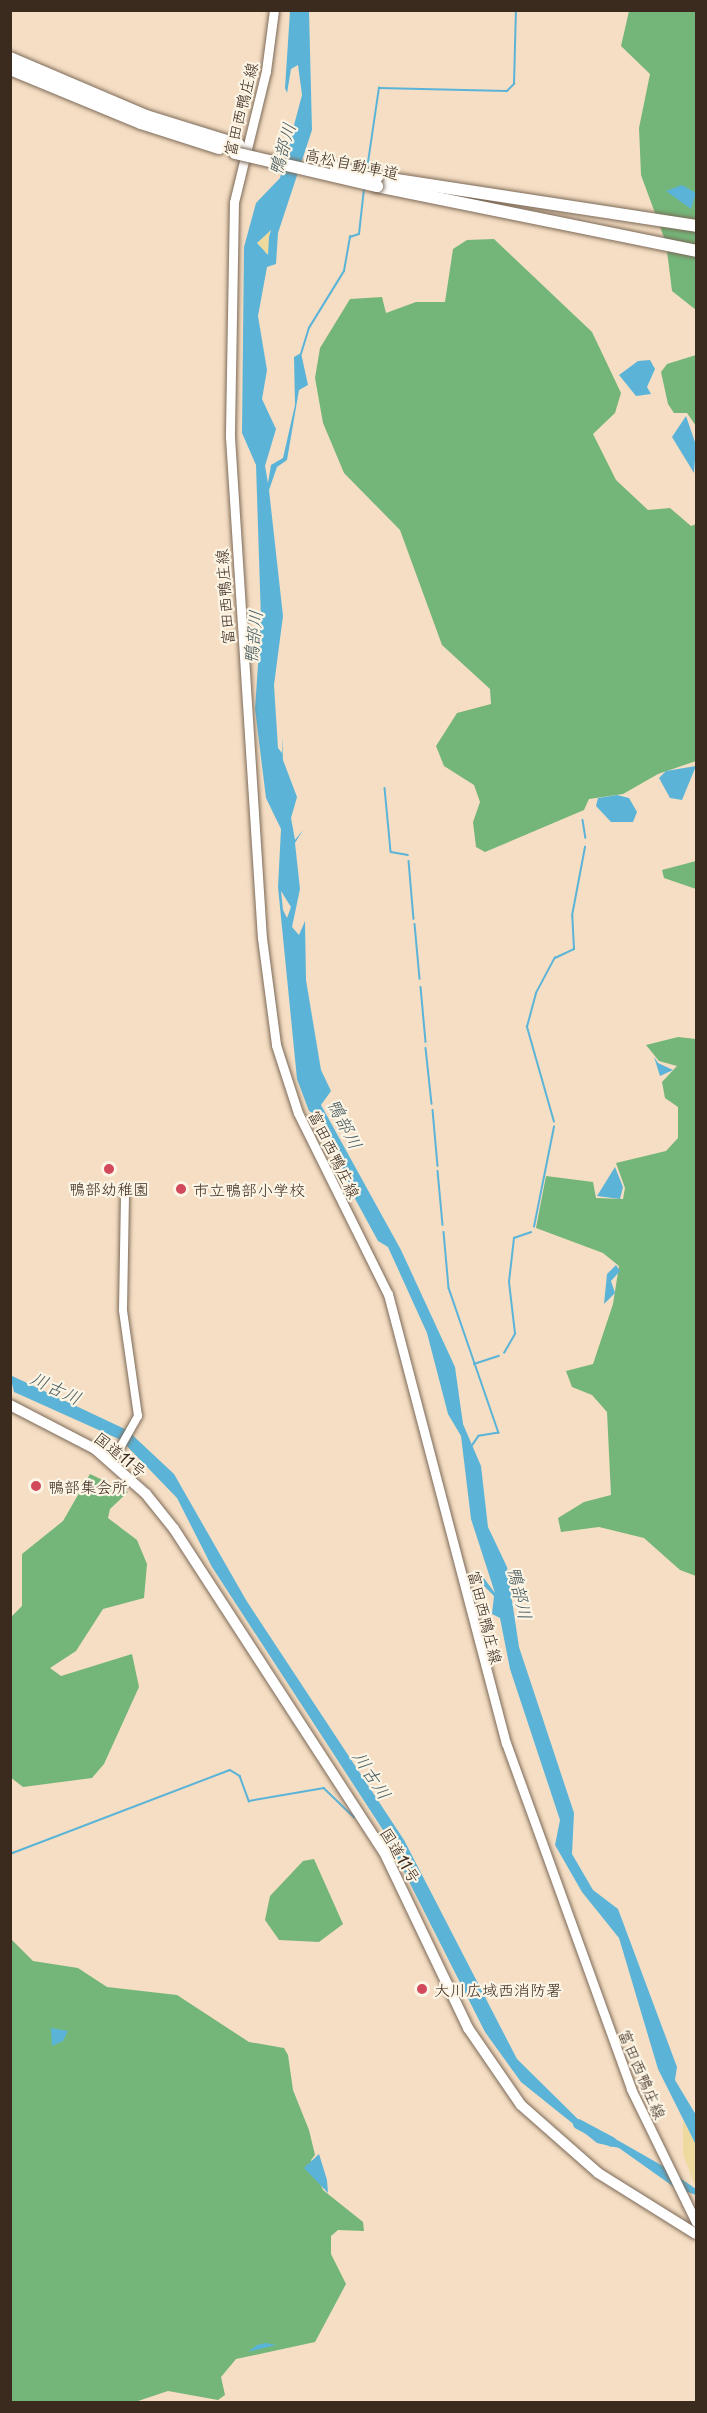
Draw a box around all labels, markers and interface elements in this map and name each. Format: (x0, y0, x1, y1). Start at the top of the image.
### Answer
street label: 富田西鴨庄線 (219, 60, 261, 158)
water label: 鴨部川 (264, 120, 300, 178)
street label: 高松自動車道 (303, 144, 401, 182)
street label: 富田西鴨庄線 (211, 548, 237, 646)
water label: 鴨部川 (239, 609, 267, 665)
water label: 鴨部川 (323, 1095, 367, 1153)
street label: 富田西鴨庄線 (305, 1107, 365, 1201)
marker: 鴨部幼稚園 (102, 1162, 116, 1176)
place label: 鴨部幼稚園 (69, 1178, 149, 1198)
place label: 市立鴨部小学校 (193, 1179, 305, 1199)
marker: 市立鴨部小学校 (174, 1182, 188, 1196)
water label: 川古川 (27, 1367, 85, 1409)
street label: 国道11号 (91, 1427, 151, 1481)
place label: 鴨部集会所 (48, 1476, 128, 1496)
marker: 鴨部集会所 (29, 1479, 43, 1493)
water label: 鴨部川 (503, 1564, 537, 1622)
street label: 富田西鴨庄線 (465, 1568, 507, 1666)
water label: 川古川 (348, 1746, 396, 1804)
street label: 国道11号 (377, 1824, 425, 1886)
place label: 大川広域西消防署 (434, 1979, 562, 1999)
marker: 大川広域西消防署 (415, 1982, 429, 1996)
street label: 富田西鴨庄線 (615, 2026, 671, 2122)

